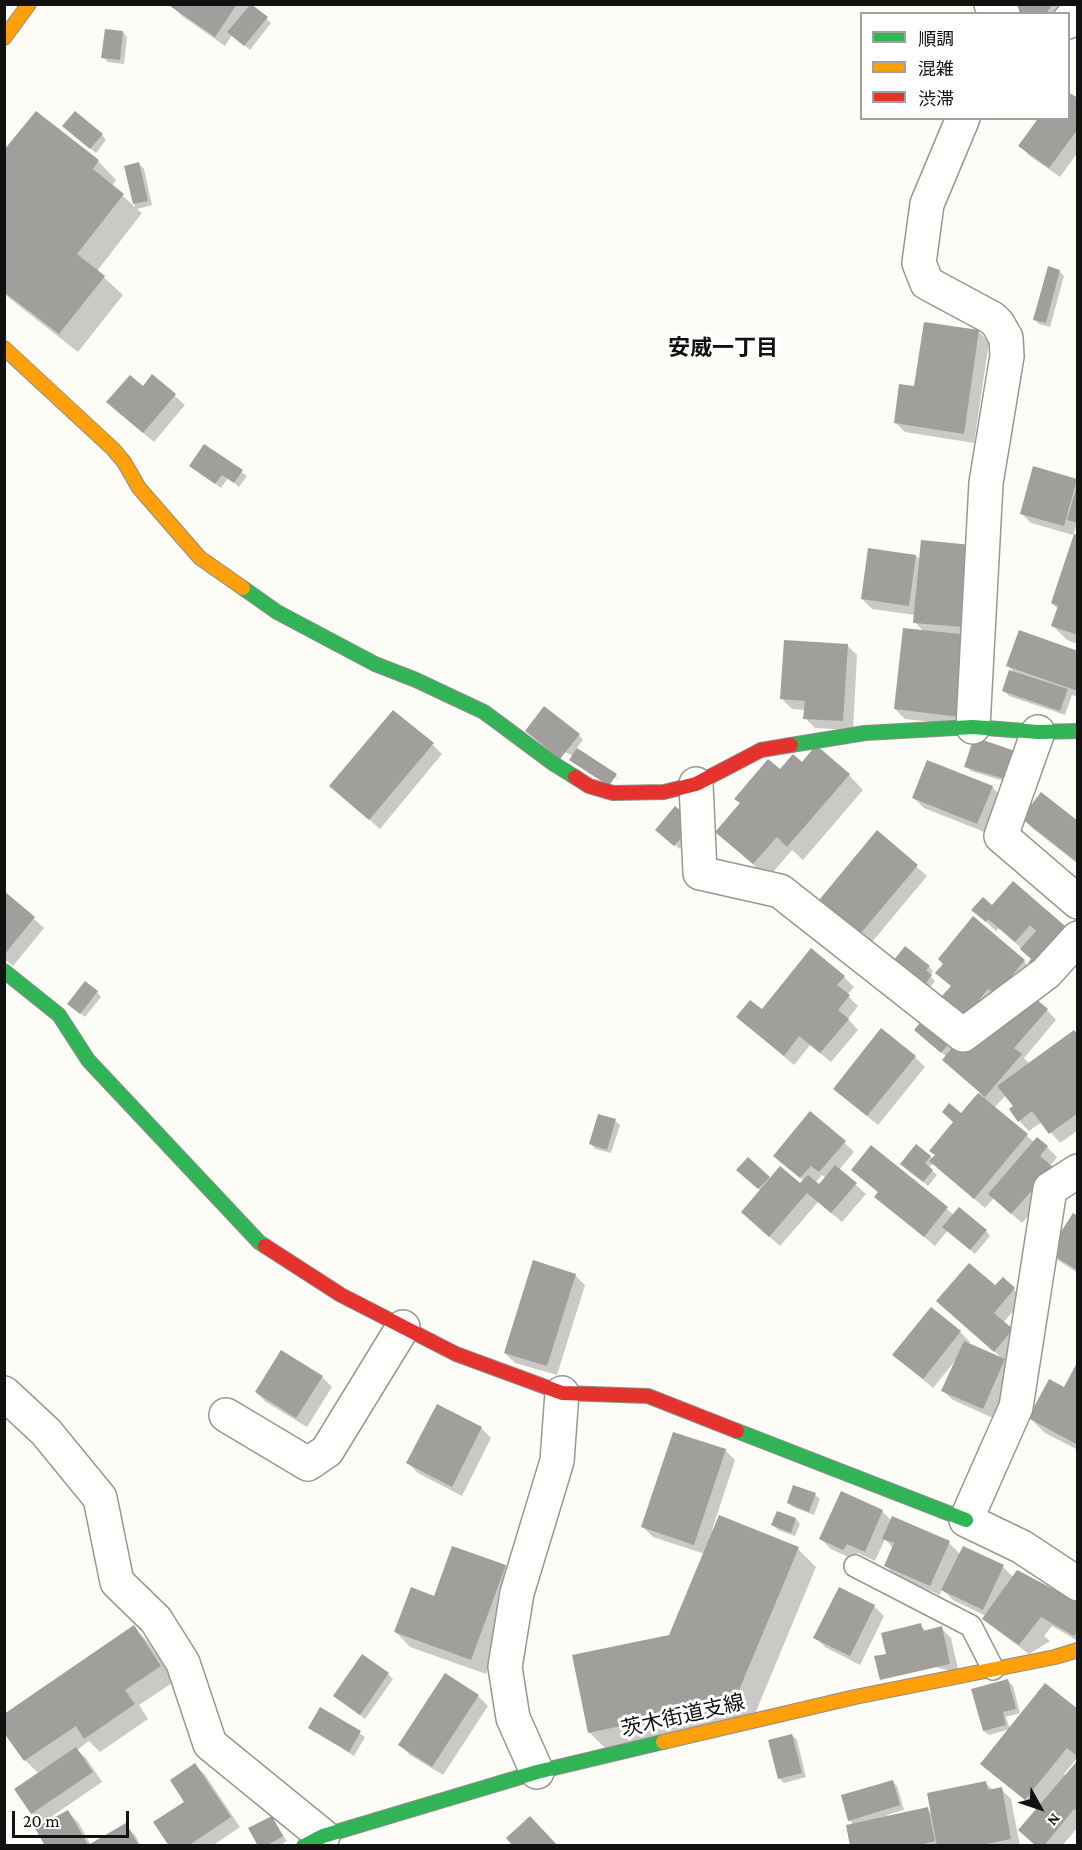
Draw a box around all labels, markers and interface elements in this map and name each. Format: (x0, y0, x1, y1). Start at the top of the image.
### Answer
legend (860, 12, 1070, 120)
text: 順調 (918, 29, 954, 49)
text: 混雑 (918, 59, 954, 79)
text: 渋滞 (918, 89, 954, 109)
district label: 安威一丁目 (668, 335, 778, 361)
street label: 茨木街道支線 (619, 1690, 747, 1742)
north arrow (1010, 1778, 1070, 1838)
scale bar (15, 1799, 132, 1837)
text: N (1044, 1810, 1064, 1830)
text: 20 m (23, 1811, 60, 1831)

